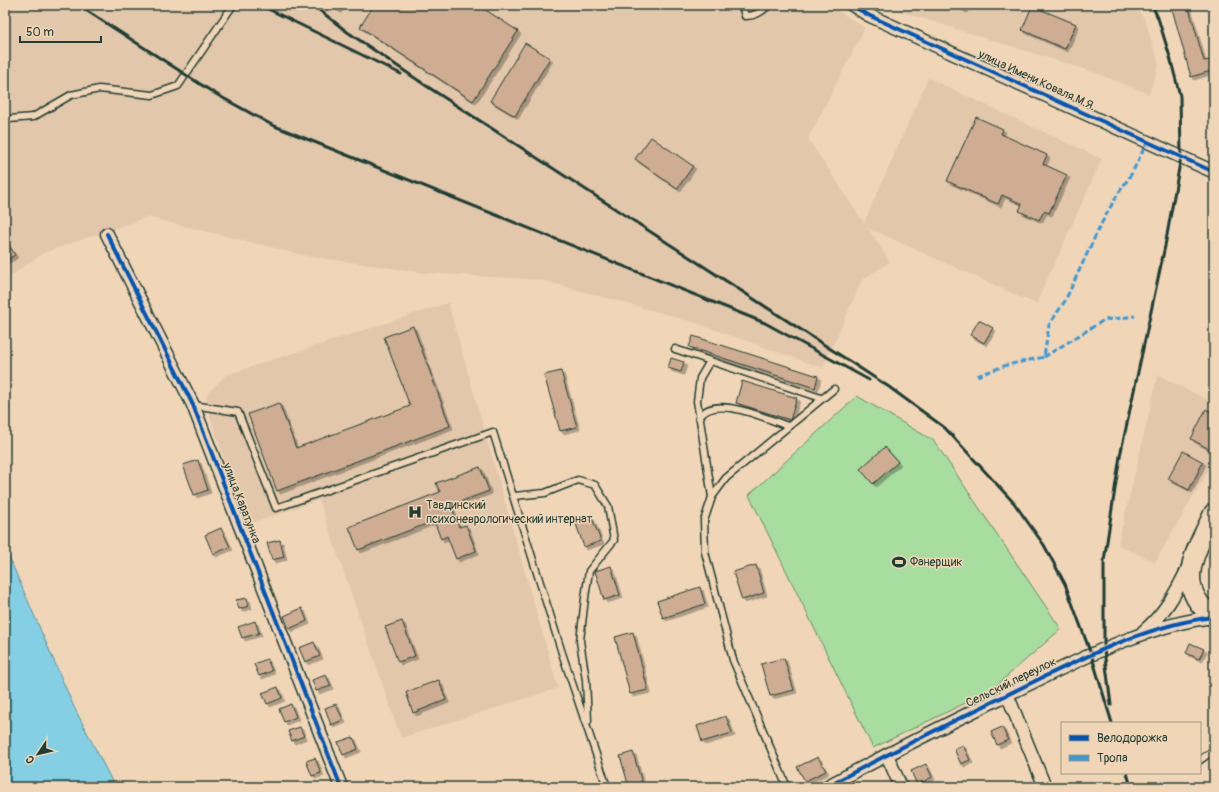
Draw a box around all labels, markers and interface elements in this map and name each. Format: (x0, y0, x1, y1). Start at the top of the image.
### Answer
scale bar (20, 18, 101, 44)
text: 50 m (26, 25, 54, 40)
street label: улица Имени Коваля М.Я. (975, 46, 1098, 114)
street label: улица Каратунка (219, 460, 264, 546)
place label: Тавдинский психоневрологический интернат (426, 498, 593, 527)
hospital icon: Тавдинский психоневрологический интернат (407, 504, 423, 520)
sports icon: Фанерщик (891, 554, 907, 570)
place label: Фанерщик (910, 555, 962, 570)
street label: Сельский переулок (964, 654, 1059, 711)
legend (1061, 722, 1201, 774)
text: Велодорожка (1097, 731, 1168, 746)
north arrow (18, 734, 58, 774)
text: Тропа (1097, 751, 1128, 766)
text: С (23, 753, 37, 766)

